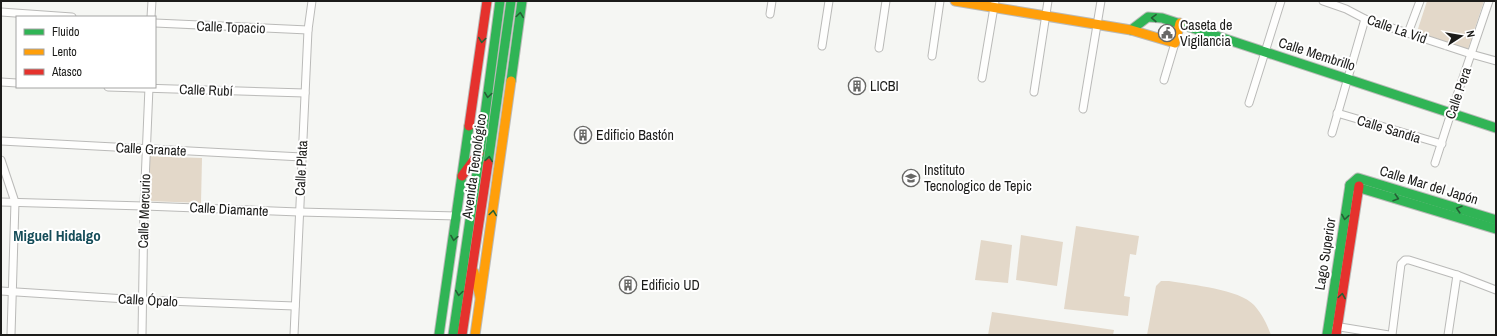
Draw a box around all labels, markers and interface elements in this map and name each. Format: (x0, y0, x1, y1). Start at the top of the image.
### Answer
street label: Calle La Vid (1365, 10, 1429, 48)
one-way arrow (515, 12, 524, 18)
one-way arrow (1151, 13, 1157, 22)
legend (16, 16, 156, 88)
place label: Caseta de Vigilancia (1180, 16, 1232, 50)
north arrow (1441, 16, 1481, 56)
street label: Calle Topacio (196, 17, 266, 37)
public building icon: Caseta de Vigilancia (1157, 23, 1177, 43)
text: Fluido (52, 24, 79, 40)
text: N (1463, 29, 1478, 39)
street label: Calle Membrillo (1276, 33, 1358, 75)
one-way arrow (478, 37, 487, 43)
text: Lento (52, 44, 77, 60)
text: Atasco (51, 64, 82, 80)
street label: Calle Pera (1441, 64, 1475, 121)
building icon: LICBI (847, 76, 867, 96)
place label: LICBI (870, 77, 899, 95)
street label: Calle Rubí (179, 80, 234, 100)
one-way arrow (484, 92, 493, 98)
street label: Calle Sandía (1355, 111, 1424, 147)
street label: Avenida Tecnológico (458, 112, 490, 221)
building icon: Edificio Bastón (573, 125, 593, 145)
place label: Edificio Bastón (596, 126, 674, 144)
street label: Calle Granate (115, 138, 187, 160)
street label: Calle Plata (291, 139, 311, 196)
one-way arrow (484, 156, 493, 162)
place label: Instituto Tecnologico de Tepic (924, 161, 1032, 195)
street label: Calle Mar del Japón (1378, 161, 1480, 209)
school or university icon: Instituto Tecnologico de Tepic (901, 168, 921, 188)
street label: Calle Mercurio (134, 173, 154, 249)
one-way arrow (1393, 193, 1400, 202)
street label: Calle Diamante (189, 198, 269, 220)
one-way arrow (1455, 205, 1462, 214)
one-way arrow (488, 210, 497, 216)
one-way arrow (1341, 214, 1350, 220)
street label: Lago Superior (1310, 216, 1340, 291)
district label: Miguel Hidalgo (13, 225, 101, 246)
one-way arrow (450, 235, 459, 241)
building icon: Edificio UD (618, 275, 638, 295)
place label: Edificio UD (641, 276, 700, 294)
street label: Calle Ópalo (118, 289, 178, 311)
one-way arrow (455, 290, 464, 296)
one-way arrow (1337, 293, 1346, 300)

